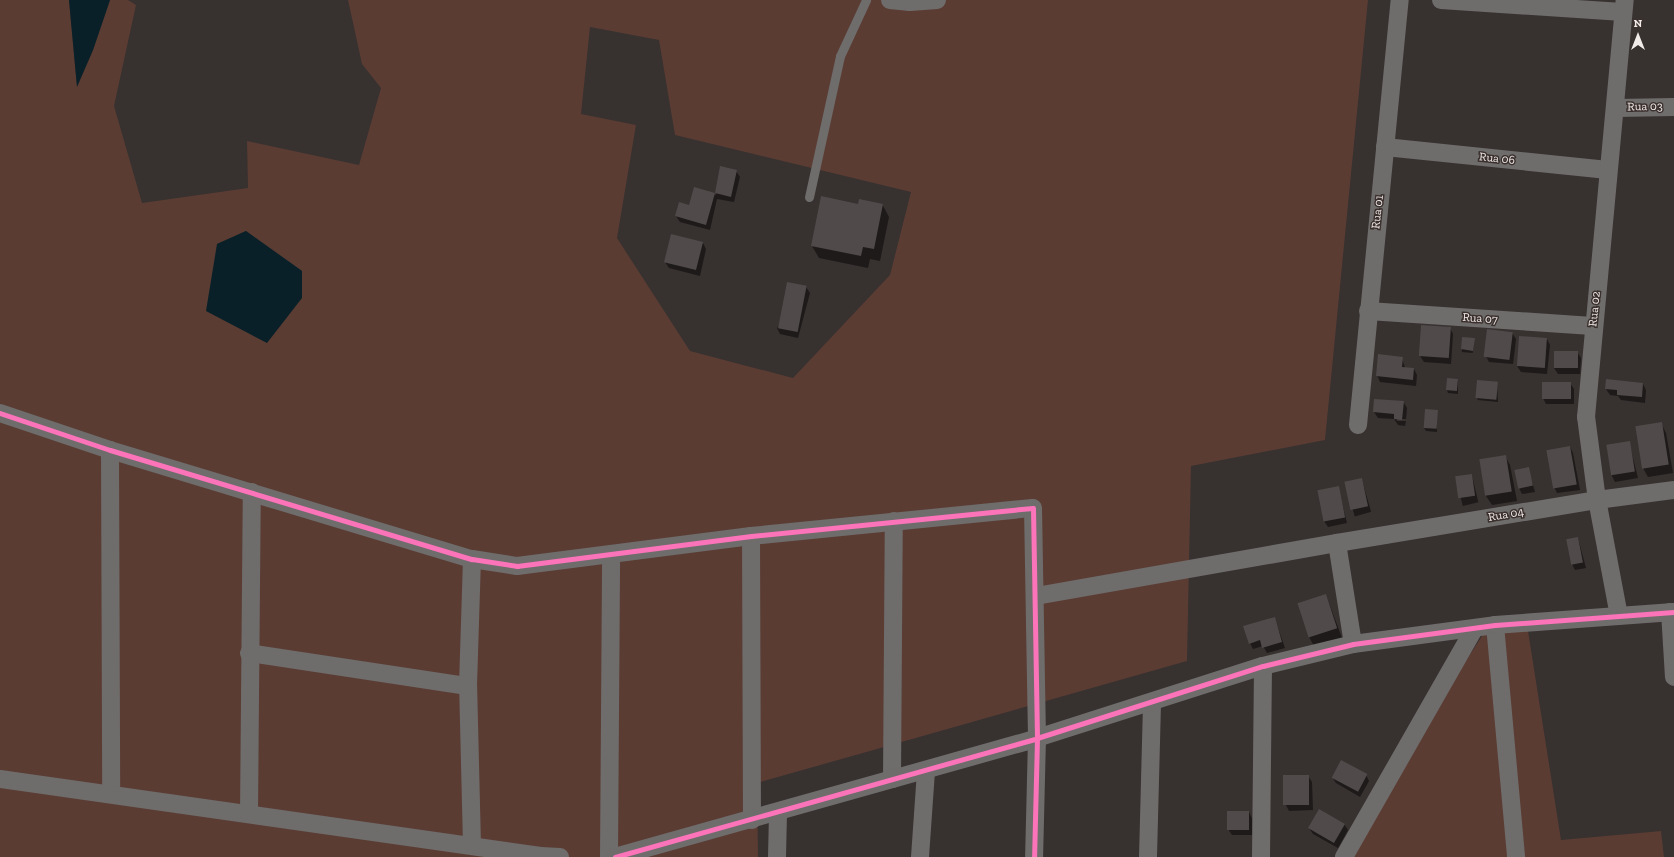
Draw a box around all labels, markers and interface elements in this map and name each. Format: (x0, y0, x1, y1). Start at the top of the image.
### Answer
north arrow (1618, 16, 1658, 56)
text: N (1634, 17, 1642, 30)
street label: Rua 03 (1627, 99, 1663, 115)
street label: Rua 06 (1478, 150, 1516, 168)
street label: Rua 01 (1369, 194, 1387, 230)
street label: Rua 02 (1586, 290, 1604, 328)
street label: Rua 07 (1462, 311, 1498, 327)
street label: Rua 04 (1487, 505, 1525, 525)

